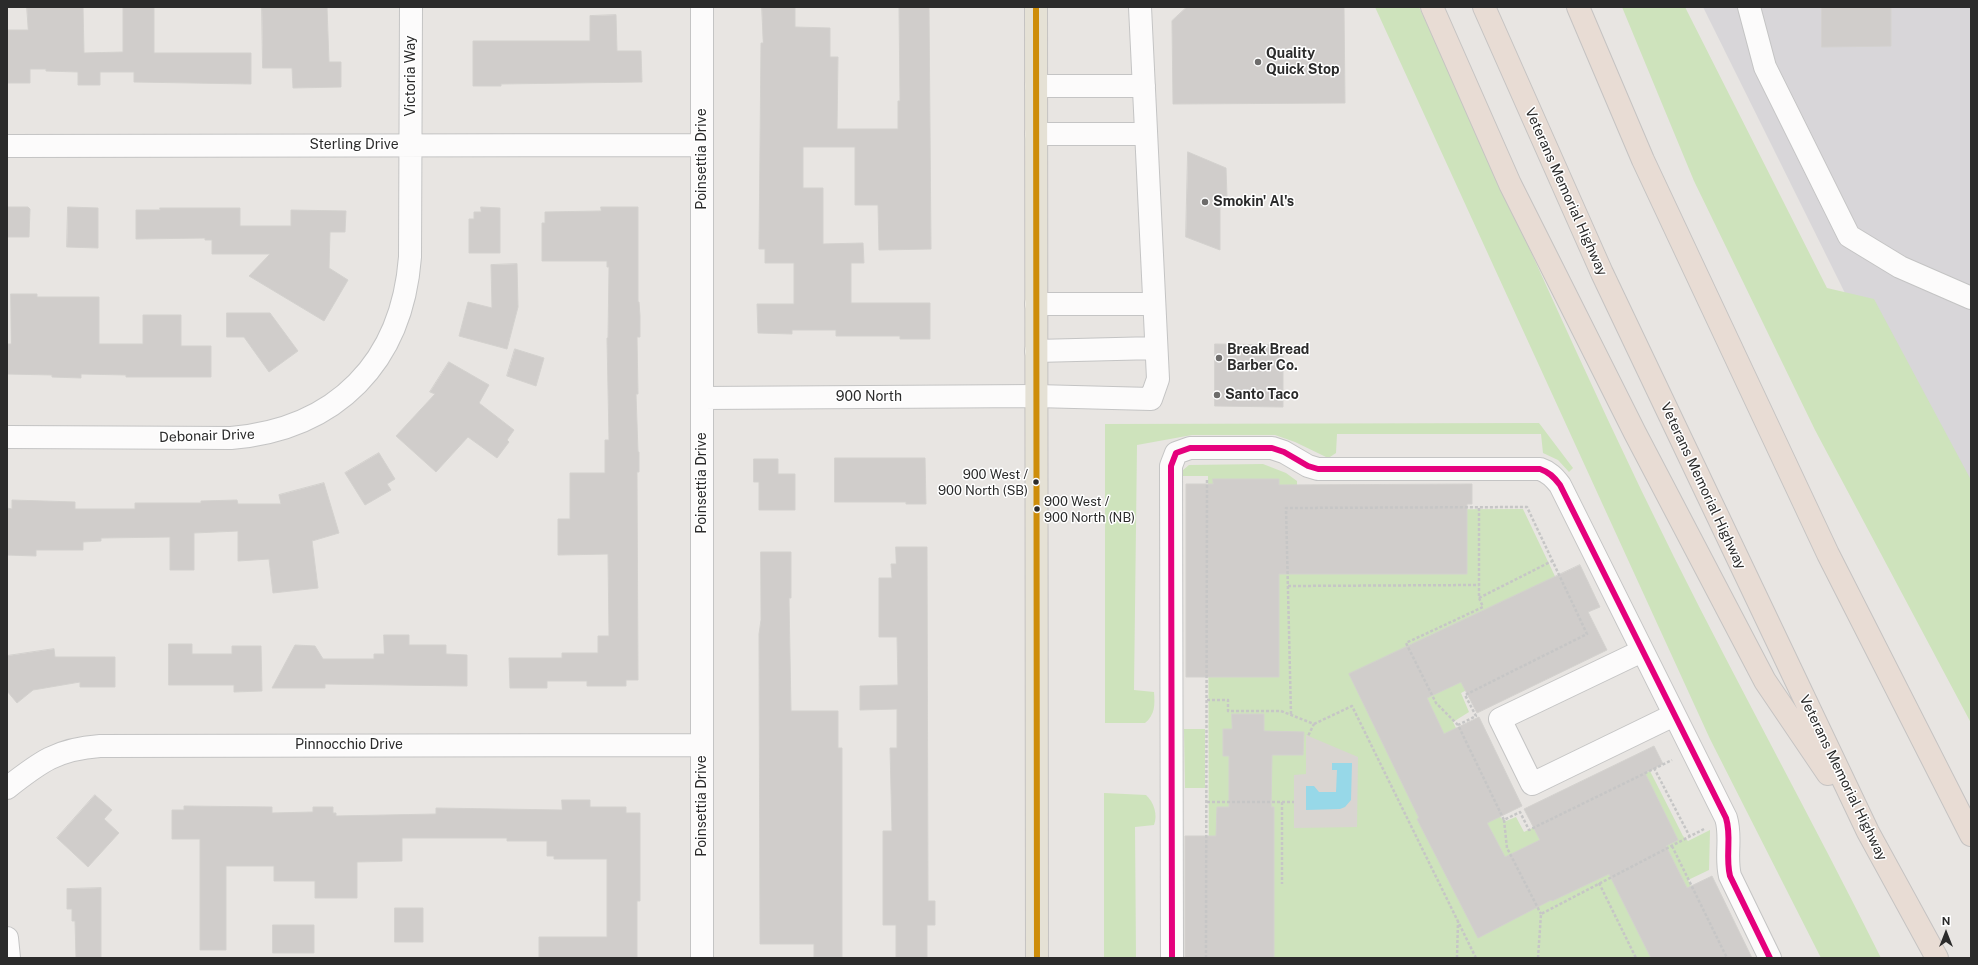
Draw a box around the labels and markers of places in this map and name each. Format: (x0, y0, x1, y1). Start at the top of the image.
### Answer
place label: Quality Quick Stop (1266, 46, 1339, 78)
marker: Quality Quick Stop (1253, 57, 1263, 67)
place label: Smokin' Al's (1213, 194, 1294, 210)
marker: Smokin' Al's (1200, 197, 1210, 207)
place label: Break Bread Barber Co. (1227, 342, 1309, 374)
marker: Break Bread Barber Co. (1214, 353, 1224, 363)
place label: Santo Taco (1225, 387, 1299, 403)
marker: Santo Taco (1212, 390, 1222, 400)
place label: 900 West / 900 North (SB) (938, 467, 1028, 498)
marker: 900 West / 900 North (SB) (1031, 477, 1041, 487)
place label: 900 West / 900 North (NB) (1044, 494, 1135, 525)
marker: 900 West / 900 North (NB) (1032, 504, 1042, 514)

